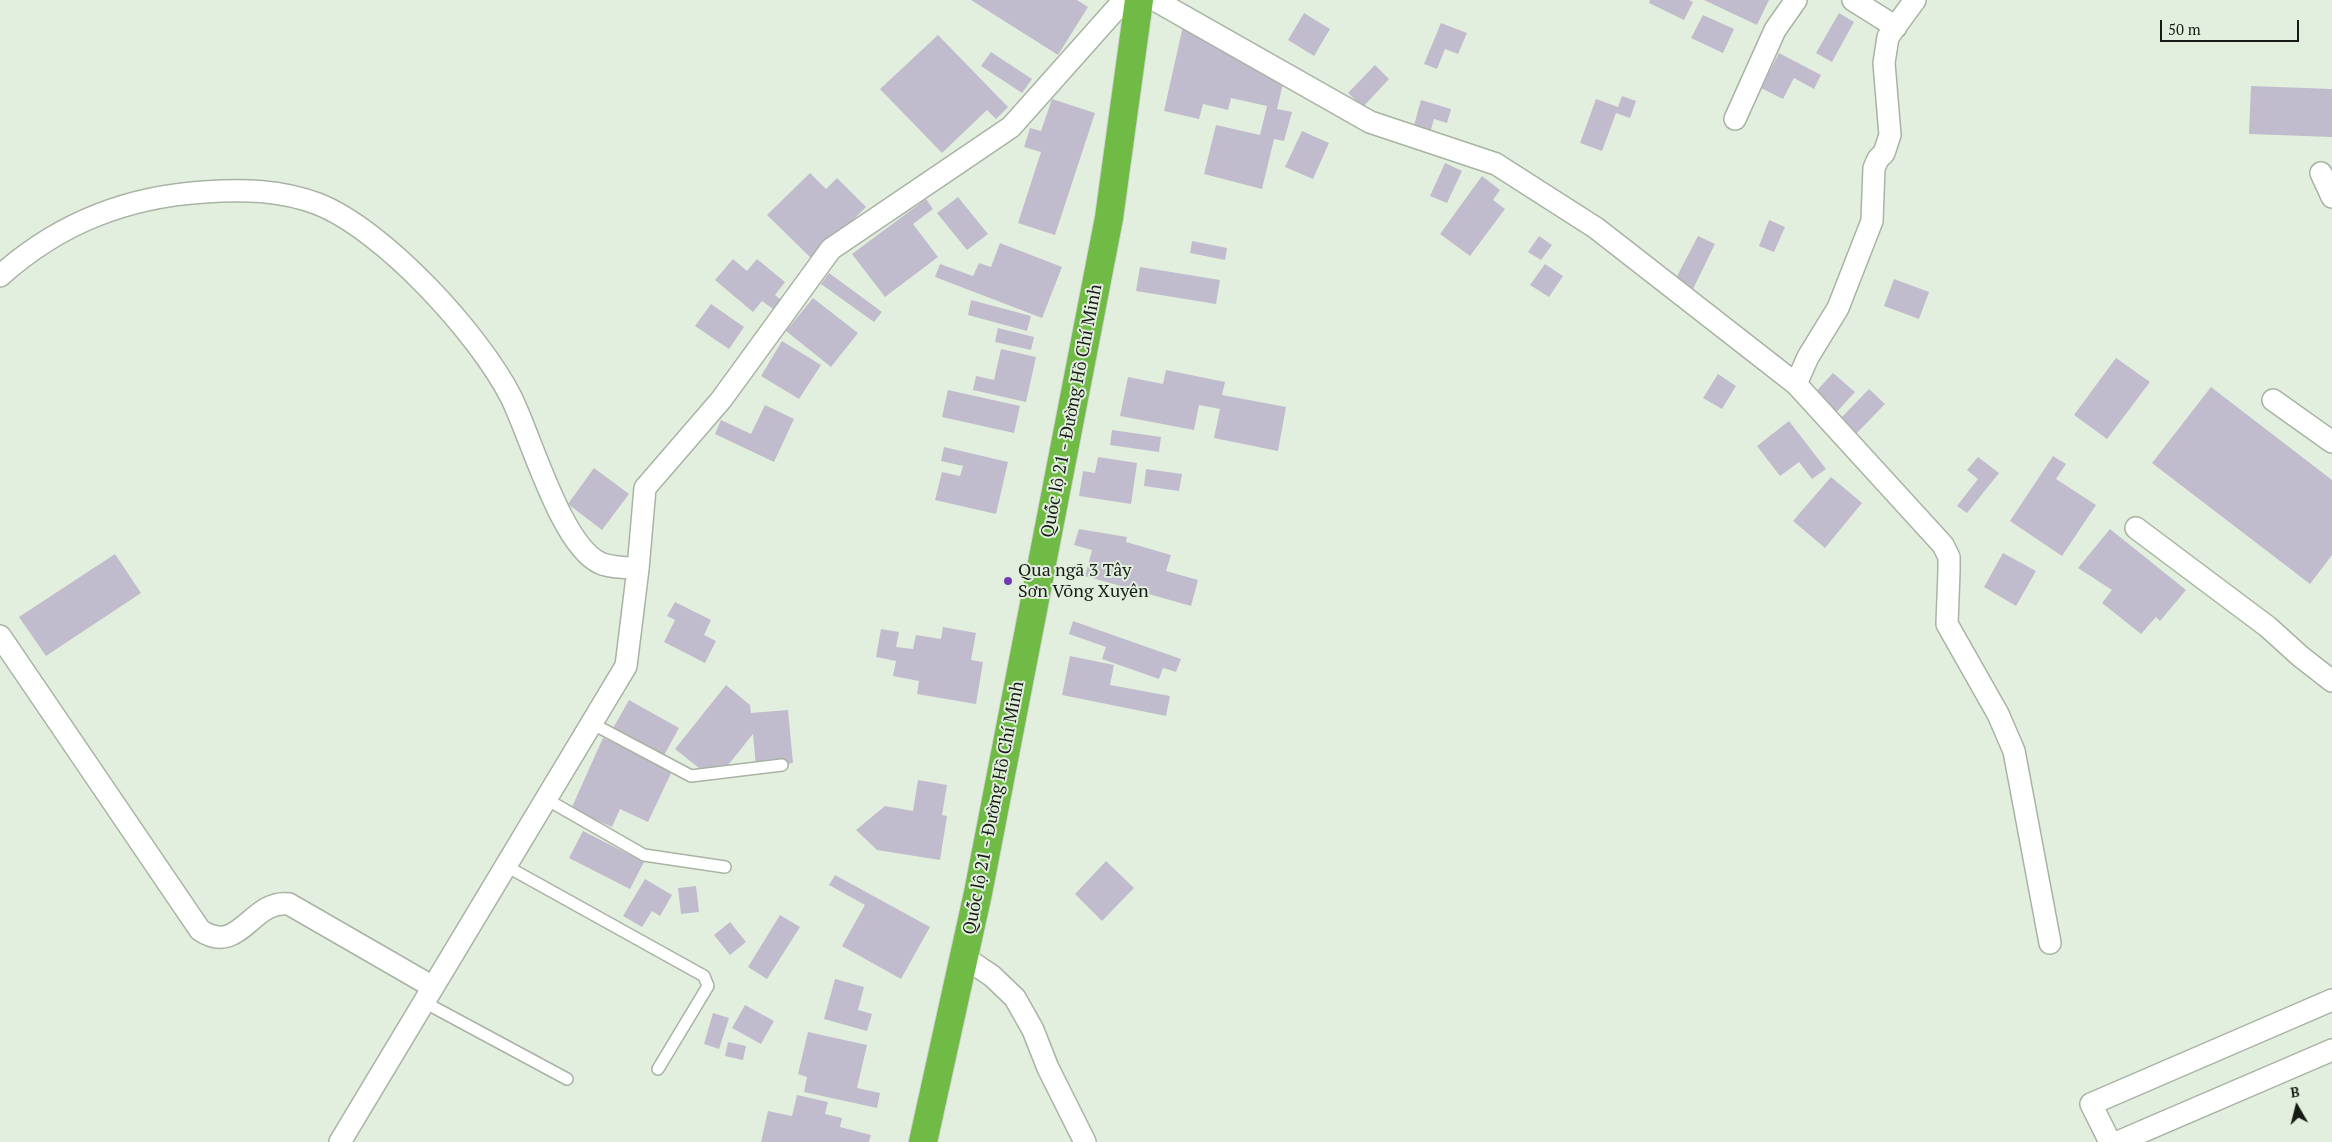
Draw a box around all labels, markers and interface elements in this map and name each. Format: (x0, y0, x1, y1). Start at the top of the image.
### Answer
scale bar (2162, 10, 2301, 42)
text: 50 m (2168, 19, 2201, 39)
street label: Quốc lộ 21 - Đường Hồ Chí Minh (1037, 282, 1107, 540)
place label: Qua ngã 3 Tây Sơn Võng Xuyên (1018, 560, 1149, 602)
marker: Qua ngã 3 Tây Sơn Võng Xuyên (1002, 575, 1014, 587)
street label: Quốc lộ 21 - Đường Hồ Chí Minh (959, 679, 1029, 937)
north arrow (2272, 1082, 2322, 1132)
text: B (2289, 1082, 2301, 1102)

